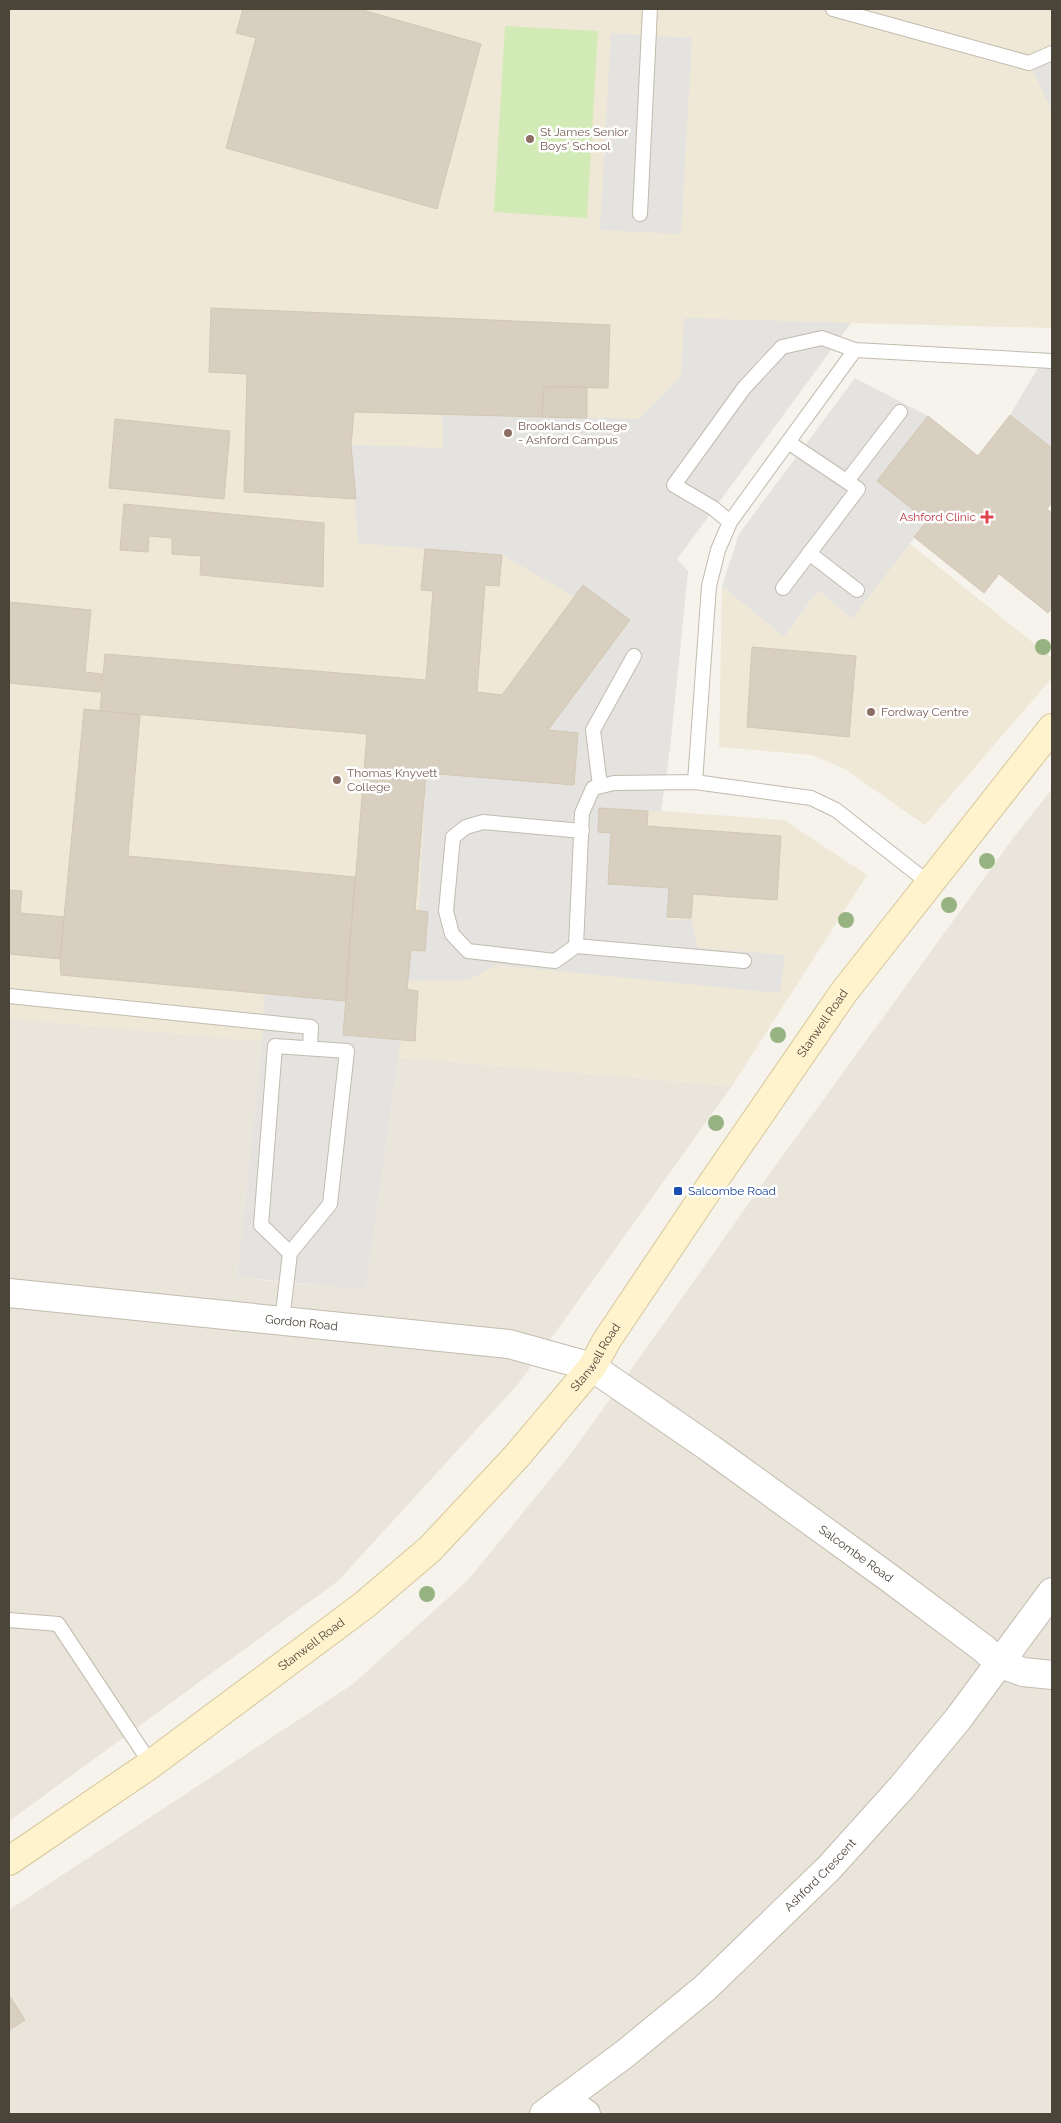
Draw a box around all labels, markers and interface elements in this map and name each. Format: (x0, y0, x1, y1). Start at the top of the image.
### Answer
place label: St James Senior Boys' School (540, 125, 629, 153)
marker: St James Senior Boys' School (524, 133, 536, 145)
place label: Brooklands College - Ashford Campus (518, 419, 627, 447)
marker: Brooklands College - Ashford Campus (502, 427, 514, 439)
place label: Ashford Clinic (899, 510, 976, 524)
marker: Ashford Clinic (980, 510, 994, 524)
place label: Fordway Centre (881, 705, 969, 719)
marker: Fordway Centre (865, 706, 877, 718)
place label: Thomas Knyvett College (347, 766, 437, 794)
marker: Thomas Knyvett College (331, 774, 343, 786)
street label: Stanwell Road (794, 987, 851, 1060)
place label: Salcombe Road (688, 1184, 776, 1198)
marker: Salcombe Road (672, 1185, 684, 1197)
street label: Gordon Road (264, 1312, 339, 1334)
street label: Stanwell Road (567, 1321, 623, 1394)
street label: Salcombe Road (816, 1522, 896, 1585)
street label: Stanwell Road (275, 1615, 347, 1674)
street label: Ashford Crescent (782, 1836, 859, 1914)

